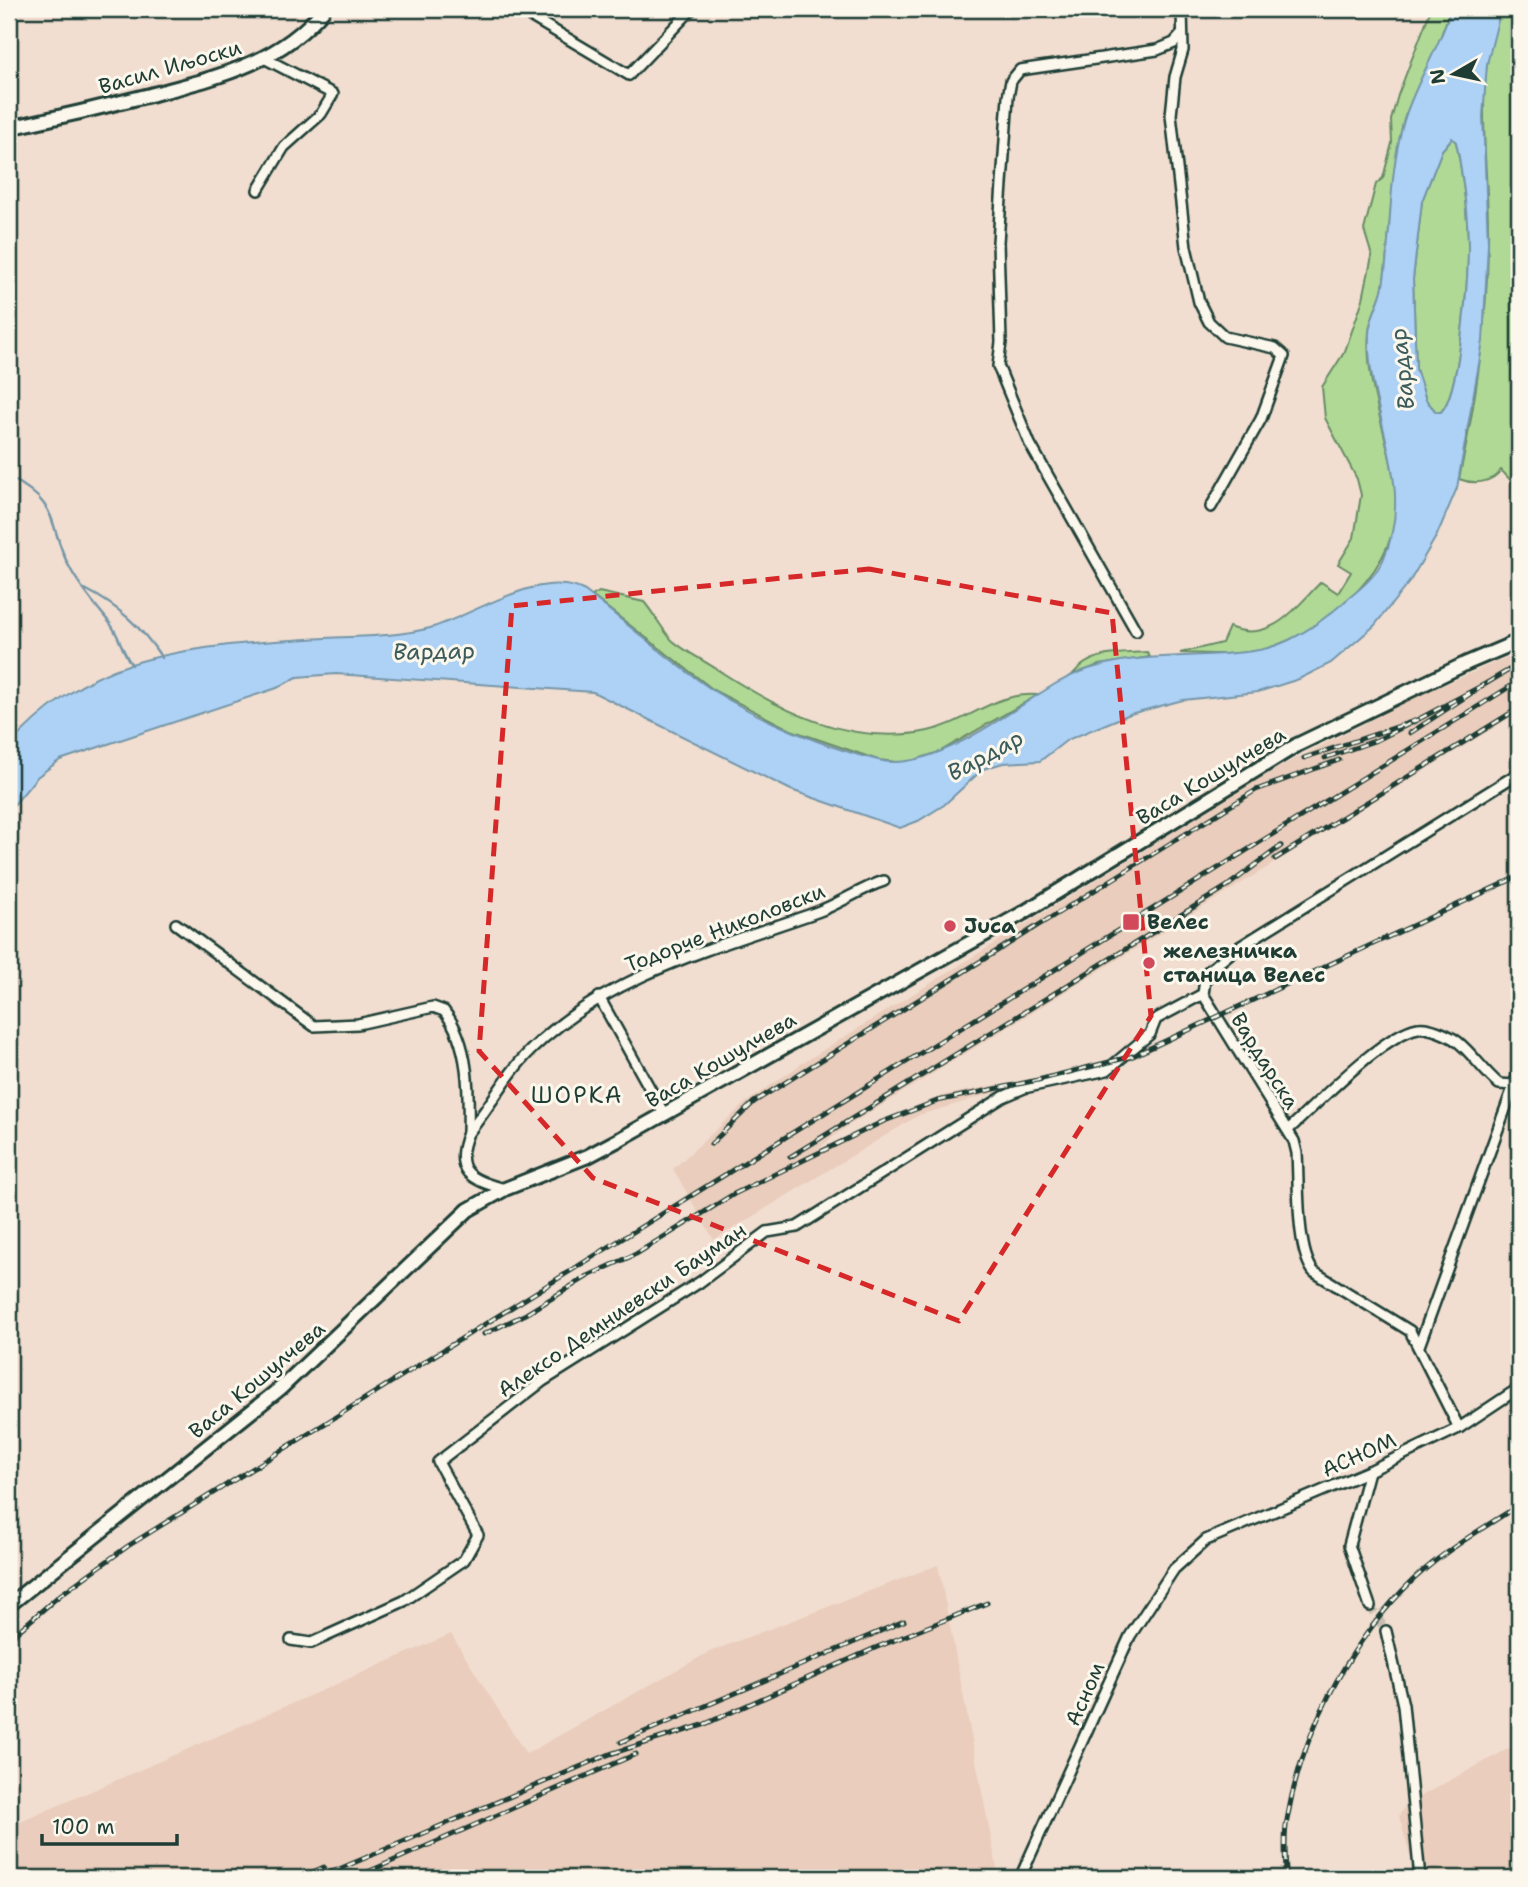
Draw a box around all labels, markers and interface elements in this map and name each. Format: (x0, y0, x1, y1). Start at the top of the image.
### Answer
street label: Васил Иљоски (95, 33, 245, 101)
north arrow (1420, 38, 1490, 108)
text: N (1424, 67, 1451, 86)
water label: Вардар (1383, 327, 1421, 411)
water label: Вардар (393, 635, 475, 667)
street label: Васа Кошулчева (1131, 720, 1291, 832)
water label: Вардар (942, 722, 1028, 788)
street label: Тодорче Николовски (621, 877, 829, 979)
place label: Велес (1147, 908, 1209, 936)
place label: Juca (964, 912, 1016, 940)
marker: Велес (1121, 912, 1141, 932)
marker: Juca (942, 918, 958, 934)
place label: железничка станица Велес (1163, 937, 1325, 989)
marker: железничка станица Велес (1141, 955, 1157, 971)
street label: Васа Кошулчева (641, 1006, 801, 1114)
street label: Вардарска (1224, 1007, 1306, 1115)
district label: ШОРКА (531, 1080, 623, 1110)
street label: Алексо Демниевски Бауман (492, 1216, 752, 1404)
street label: Васа Кошулчева (183, 1315, 331, 1445)
street label: АСНОМ (1317, 1426, 1401, 1484)
street label: Асном (1059, 1658, 1111, 1730)
scale bar (42, 1803, 177, 1847)
text: 100 m (52, 1813, 115, 1841)

